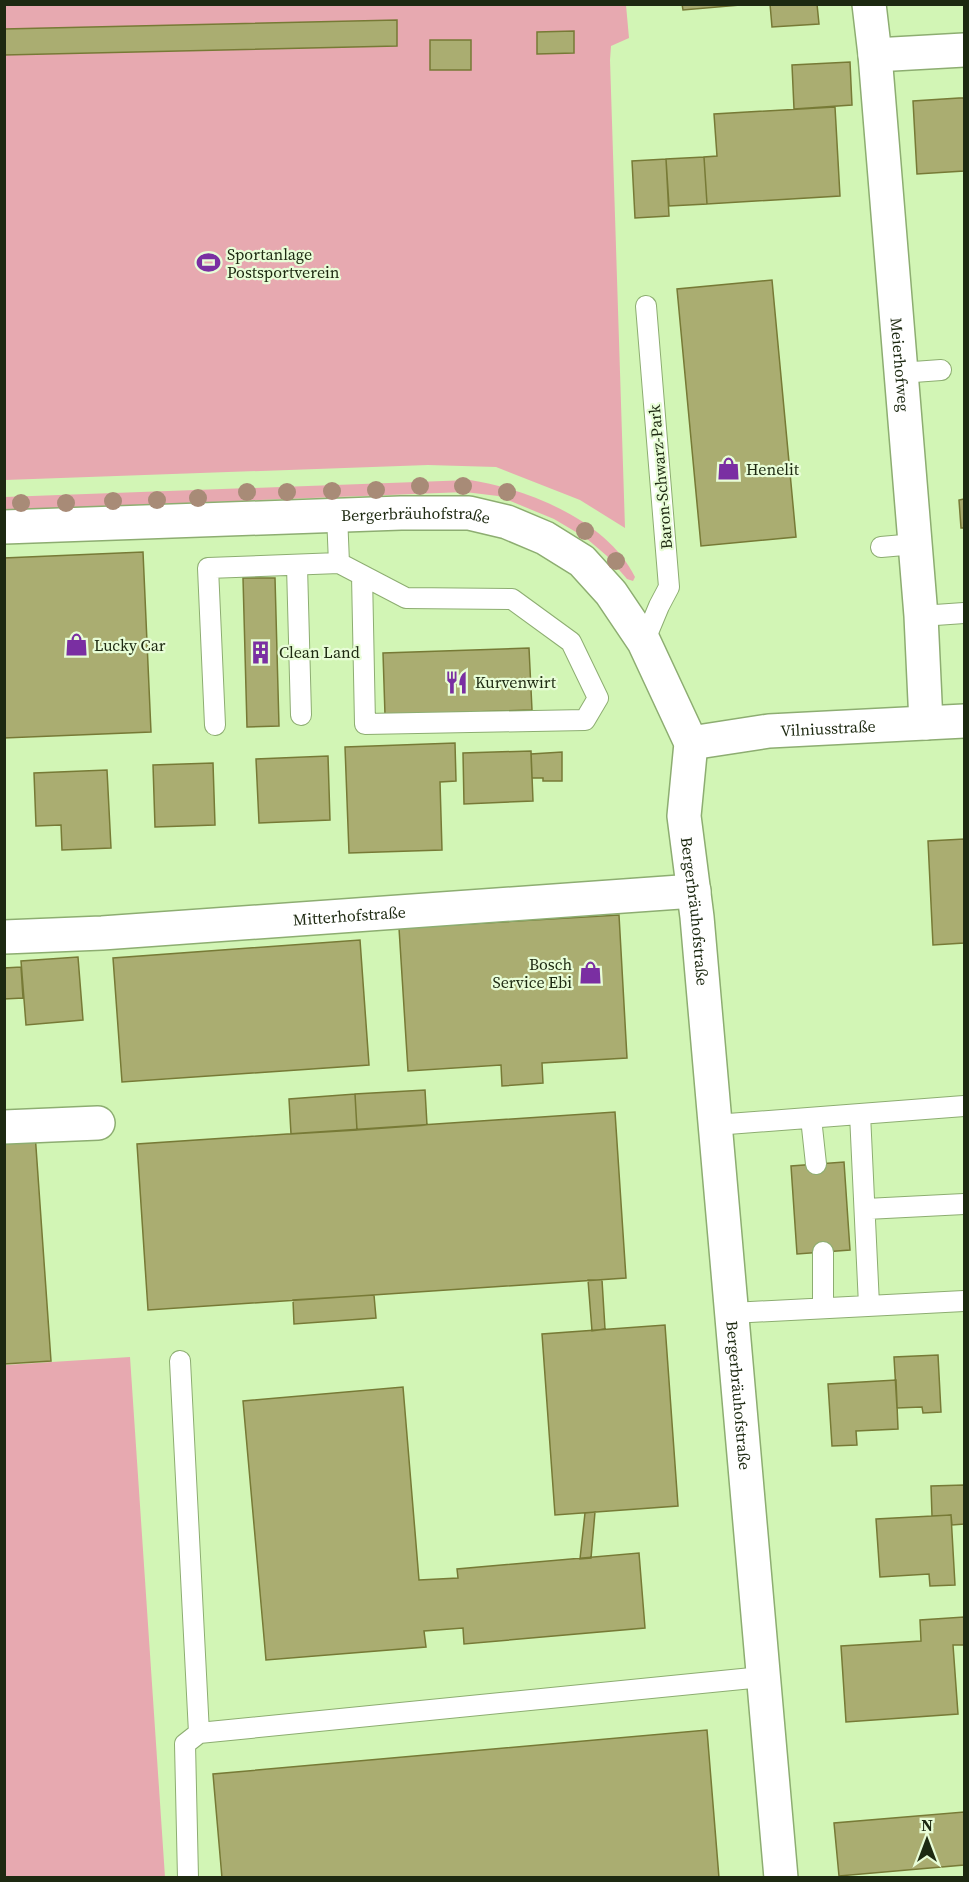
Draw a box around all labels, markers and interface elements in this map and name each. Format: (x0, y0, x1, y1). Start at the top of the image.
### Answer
place label: Sportanlage Postsportverein (227, 243, 340, 283)
sports icon: Sportanlage Postsportverein (196, 250, 222, 276)
street label: Meierhofweg (886, 317, 915, 413)
street label: Baron-Schwarz-Park (643, 404, 677, 550)
shop icon: Henelit (715, 456, 741, 482)
place label: Henelit (746, 458, 800, 480)
street label: Bergerbräuhofstraße (341, 502, 493, 529)
shop icon: Lucky Car (63, 632, 89, 658)
place label: Lucky Car (94, 634, 166, 656)
building icon: Clean Land (248, 639, 274, 665)
place label: Clean Land (279, 641, 360, 663)
restaurant icon: Kurvenwirt (444, 669, 470, 695)
place label: Kurvenwirt (475, 671, 557, 693)
street label: Vilniusstraße (780, 715, 876, 741)
street label: Bergerbräuhofstraße (676, 835, 714, 987)
street label: Mitterhofstraße (292, 900, 407, 930)
place label: Bosch Service Ebi (493, 953, 572, 993)
shop icon: Bosch Service Ebi (577, 960, 603, 986)
street label: Bergerbräuhofstraße (721, 1320, 756, 1471)
north arrow (897, 1810, 957, 1870)
text: N (921, 1814, 933, 1836)

